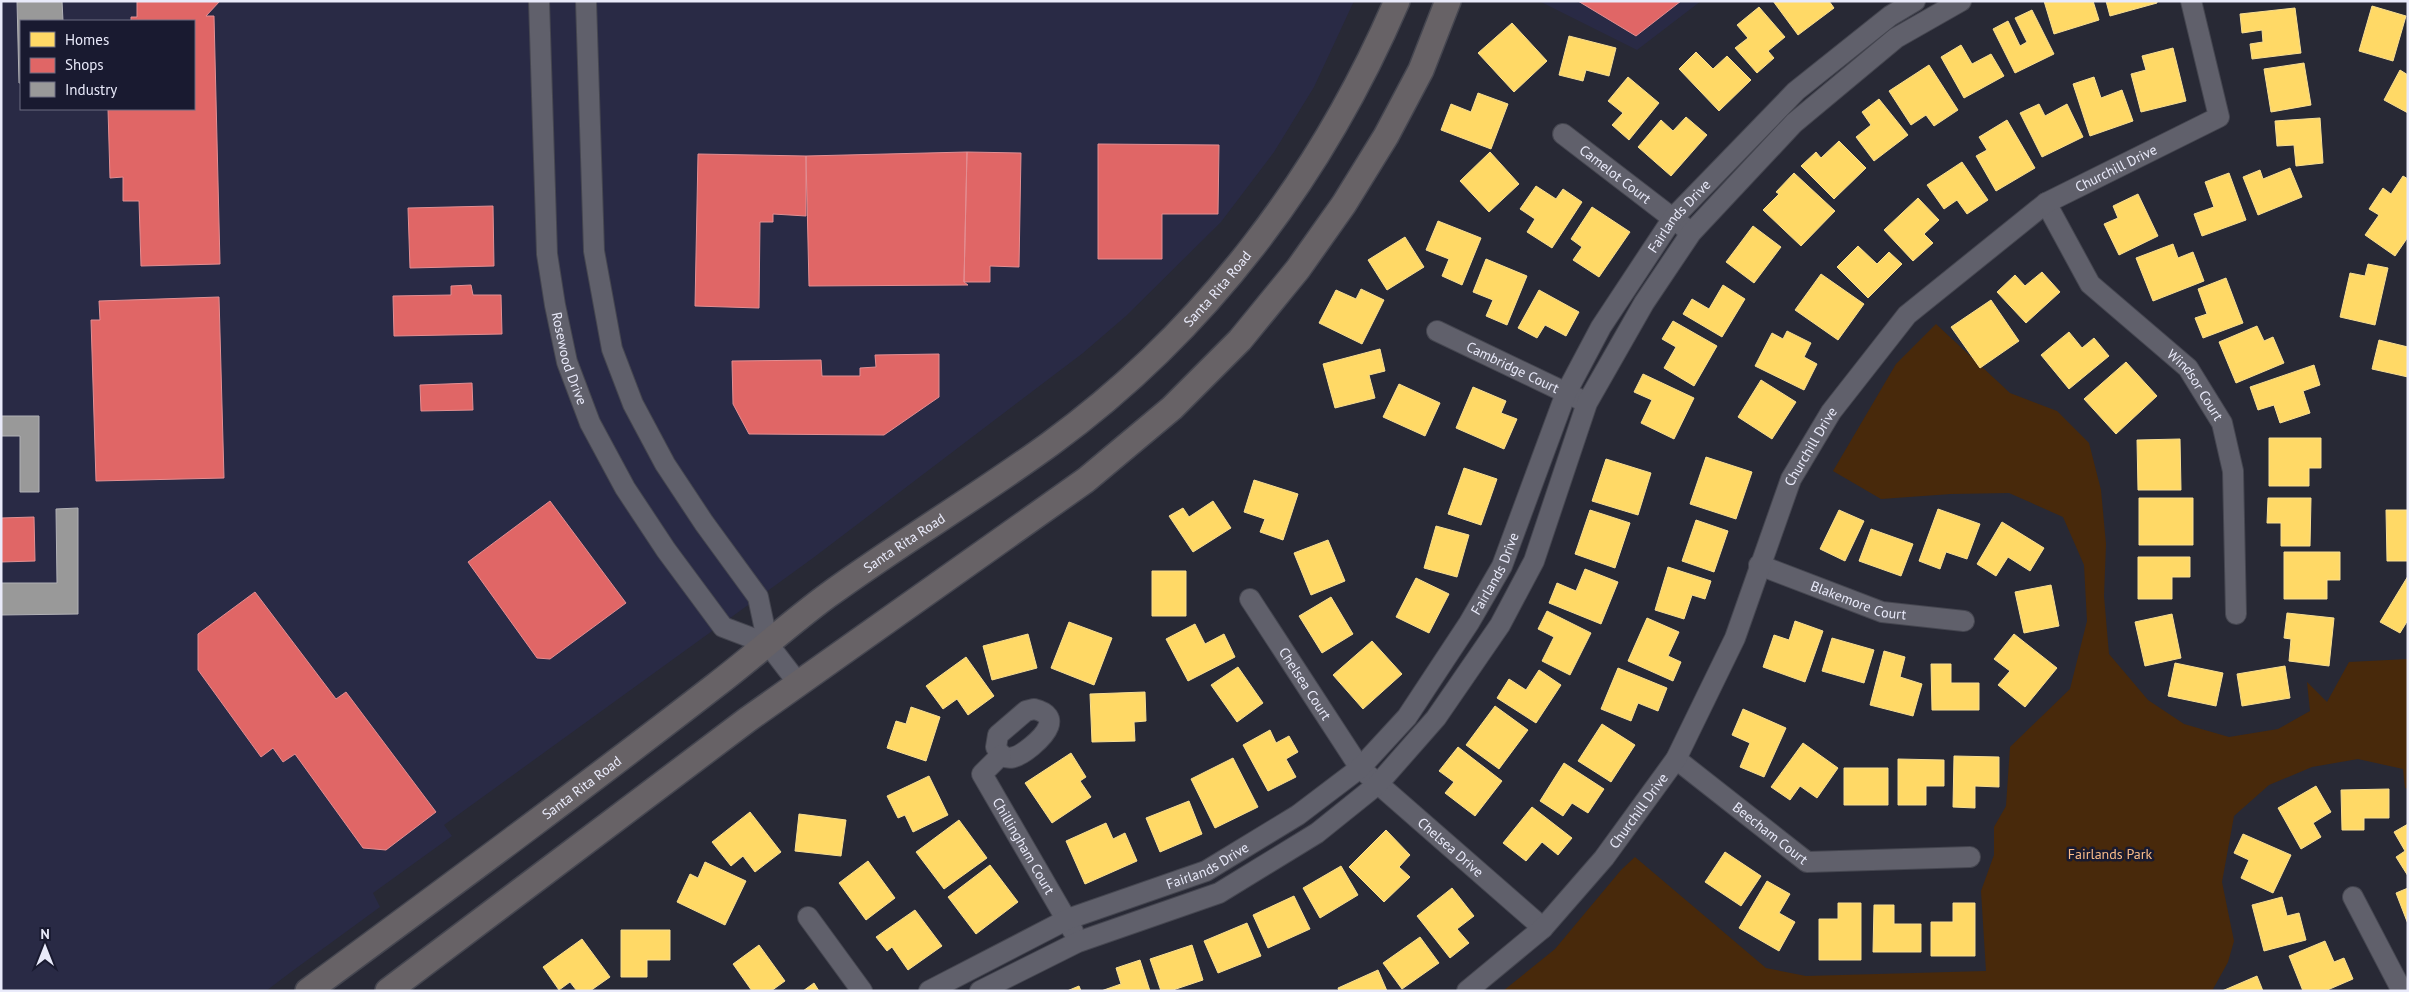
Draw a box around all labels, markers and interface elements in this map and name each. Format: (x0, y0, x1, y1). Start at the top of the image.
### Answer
legend (20, 20, 195, 110)
text: Homes (65, 30, 109, 49)
text: Shops (65, 55, 104, 74)
text: Industry (65, 80, 117, 99)
street label: Churchill Drive (2072, 140, 2160, 196)
street label: Camelot Court (1576, 141, 1655, 208)
street label: Fairlands Drive (1644, 176, 1714, 256)
street label: Santa Rita Road (1180, 247, 1255, 331)
street label: Rosewood Drive (548, 310, 591, 407)
street label: Cambridge Court (1463, 337, 1562, 397)
street label: Windsor Court (2163, 345, 2227, 424)
street label: Churchill Drive (1780, 403, 1841, 488)
street label: Santa Rita Road (860, 509, 949, 577)
street label: Fairlands Drive (1467, 530, 1523, 618)
street label: Blakemore Court (1808, 577, 1907, 624)
street label: Chelsea Court (1275, 644, 1335, 724)
street label: Santa Rita Road (538, 752, 625, 823)
street label: Churchill Drive (1605, 769, 1672, 852)
street label: Chillingham Court (989, 794, 1059, 898)
street label: Beecham Court (1729, 798, 1812, 868)
street label: Chelsea Drive (1414, 813, 1487, 881)
street label: Fairlands Drive (1164, 838, 1252, 893)
park label: Fairlands Park (2068, 845, 2152, 863)
north arrow (20, 922, 70, 972)
text: N (40, 925, 50, 943)

